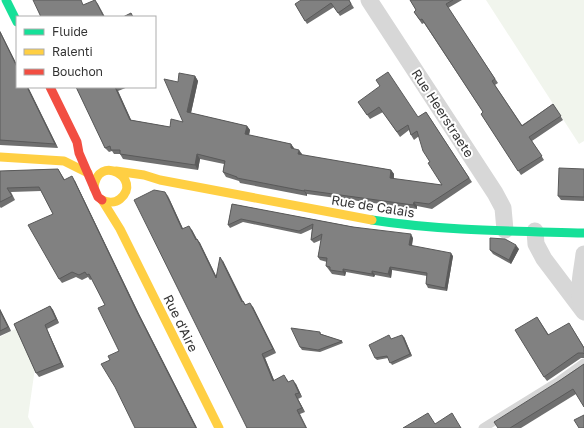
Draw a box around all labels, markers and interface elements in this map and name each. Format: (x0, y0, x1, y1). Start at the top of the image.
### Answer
legend (16, 16, 156, 88)
text: Fluide (52, 24, 88, 39)
text: Ralenti (52, 44, 93, 59)
text: Bouchon (52, 64, 103, 79)
street label: Rue Heerstraete (409, 66, 477, 160)
street label: Rue de Calais (330, 192, 416, 220)
street label: Rue d'Aire (160, 292, 202, 354)

